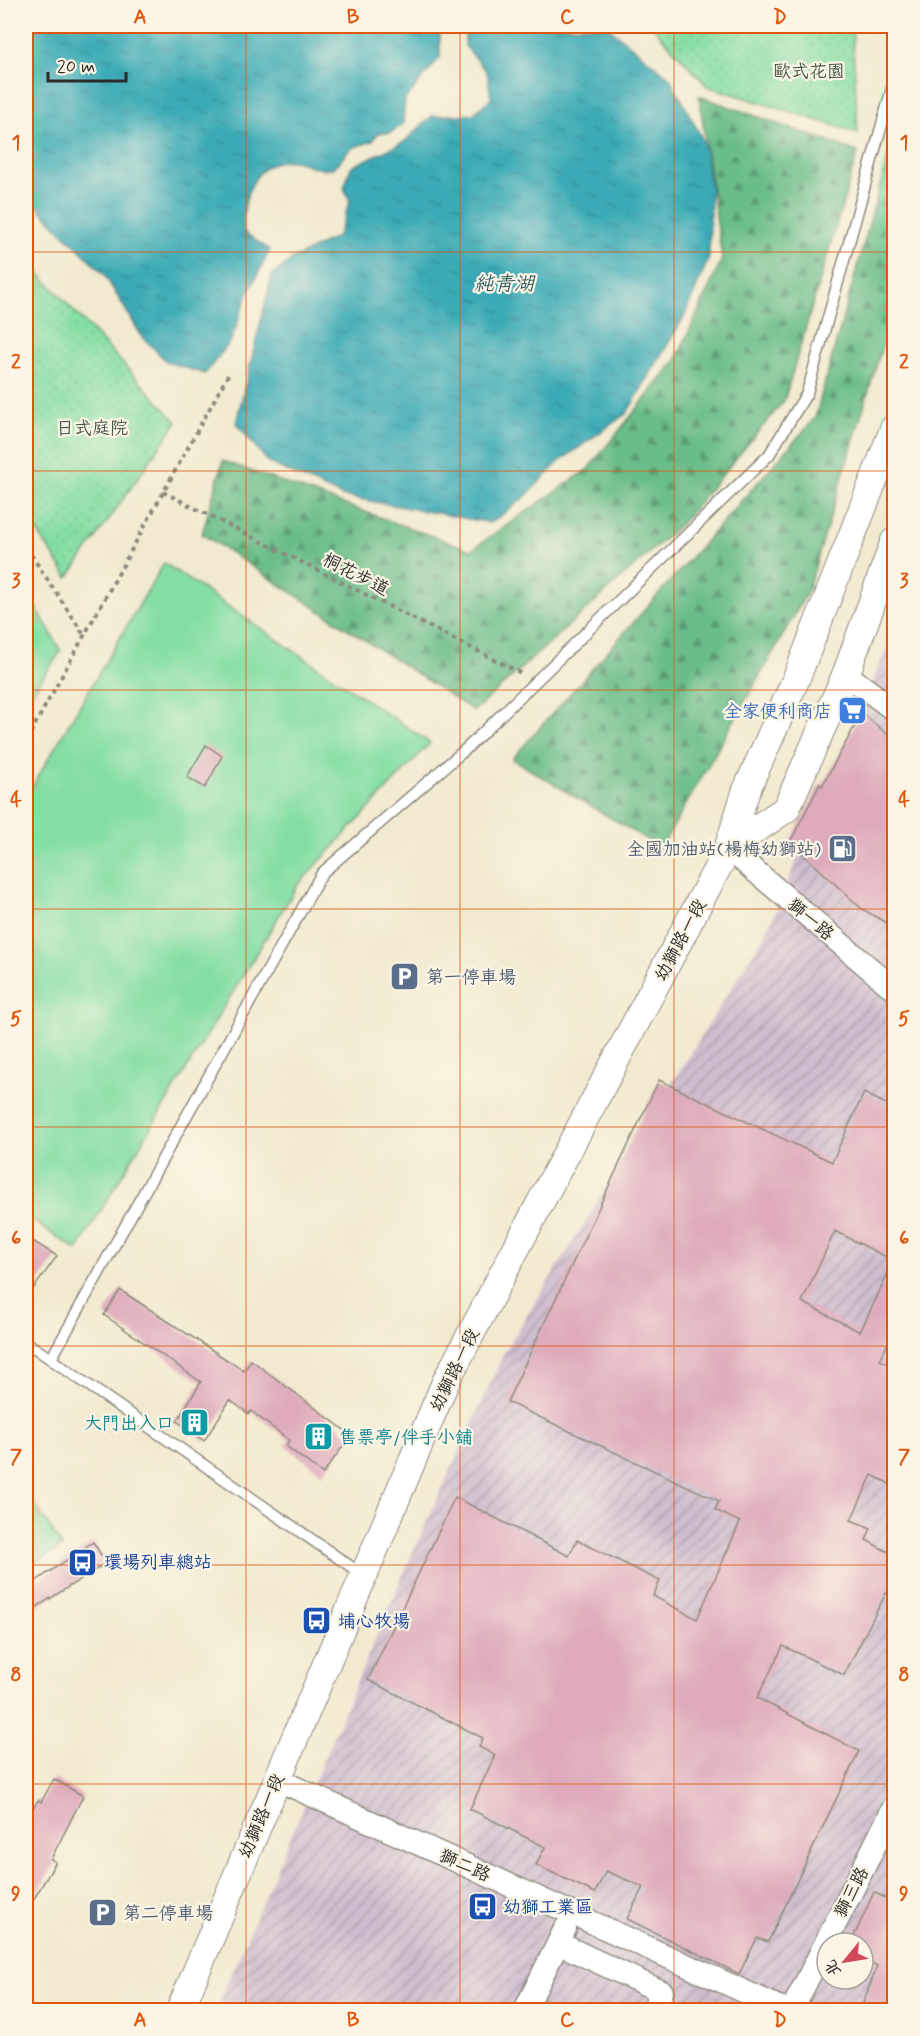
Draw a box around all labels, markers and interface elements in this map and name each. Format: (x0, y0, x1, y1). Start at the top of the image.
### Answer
text: A (133, 4, 147, 31)
text: B (347, 4, 360, 31)
text: C (560, 4, 575, 31)
text: D (773, 4, 787, 31)
scale bar (48, 45, 126, 83)
text: 20 m (57, 55, 95, 79)
park label: 歐式花園 (773, 60, 845, 84)
text: 1 (12, 130, 20, 157)
text: 1 (900, 130, 908, 157)
water label: 純青湖 (474, 271, 536, 298)
text: 2 (11, 349, 21, 376)
text: 2 (899, 349, 909, 376)
park label: 日式庭院 (56, 417, 128, 441)
street label: 桐花步道 (318, 548, 393, 602)
text: 3 (11, 568, 21, 595)
text: 3 (899, 568, 909, 595)
supermarket icon: 全家便利商店 (837, 695, 869, 727)
place label: 全家便利商店 (724, 700, 832, 724)
text: 4 (10, 787, 22, 814)
text: 4 (898, 787, 910, 814)
fuel station icon: 全國加油站(楊梅幼獅站) (826, 833, 858, 865)
place label: 全國加油站(楊梅幼獅站) (627, 838, 822, 862)
street label: 獅一路 (782, 893, 839, 946)
street label: 幼獅路一段 (649, 895, 713, 986)
parking icon: 第一停車場 (389, 961, 421, 993)
place label: 第一停車場 (426, 966, 516, 990)
text: 5 (10, 1006, 22, 1033)
text: 5 (898, 1006, 910, 1033)
text: 6 (11, 1225, 21, 1252)
text: 6 (899, 1225, 909, 1252)
street label: 幼獅路一段 (424, 1325, 485, 1416)
building icon: 大門出入口 (179, 1407, 211, 1439)
place label: 大門出入口 (84, 1412, 174, 1436)
building icon: 售票亭/伴手小舖 (302, 1421, 334, 1453)
place label: 售票亭/伴手小舖 (339, 1426, 473, 1450)
text: 7 (10, 1444, 22, 1471)
text: 7 (898, 1444, 910, 1471)
bus stop icon: 環場列車總站 (67, 1546, 99, 1578)
place label: 環場列車總站 (104, 1551, 212, 1575)
bus stop icon: 埔心牧場 (301, 1605, 333, 1637)
place label: 埔心牧場 (338, 1610, 410, 1634)
text: 8 (10, 1662, 22, 1689)
text: 8 (898, 1662, 910, 1689)
street label: 幼獅路一段 (233, 1770, 291, 1863)
street label: 獅二路 (435, 1844, 494, 1888)
street label: 獅三路 (829, 1863, 875, 1922)
text: 9 (11, 1881, 21, 1908)
text: 9 (899, 1881, 909, 1908)
bus stop icon: 幼獅工業區 (466, 1891, 498, 1923)
place label: 幼獅工業區 (503, 1896, 593, 1920)
parking icon: 第二停車場 (86, 1897, 118, 1929)
place label: 第二停車場 (123, 1902, 213, 1926)
north arrow (815, 1931, 875, 1991)
text: 北 (820, 1956, 846, 1980)
text: A (133, 2007, 147, 2034)
text: B (347, 2007, 360, 2034)
text: C (560, 2007, 575, 2034)
text: D (773, 2007, 787, 2034)

